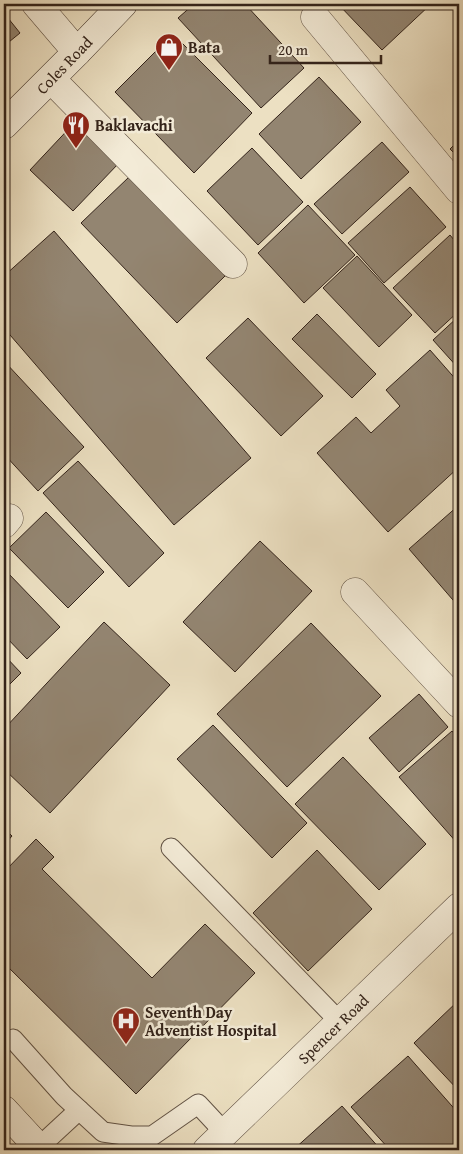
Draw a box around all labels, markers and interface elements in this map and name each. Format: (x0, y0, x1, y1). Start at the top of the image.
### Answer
street label: Coles Road (30, 30, 98, 99)
shop icon: Bata (154, 32, 184, 71)
scale bar (270, 32, 382, 64)
place label: Bata (188, 35, 221, 59)
text: 20 m (278, 39, 309, 60)
restaurant icon: Baklavachi (61, 110, 91, 149)
place label: Baklavachi (95, 113, 173, 137)
street label: Spencer Road (292, 988, 374, 1069)
place label: Seventh Day Adventist Hospital (145, 1000, 277, 1042)
hospital icon: Seventh Day Adventist Hospital (111, 1006, 141, 1045)

